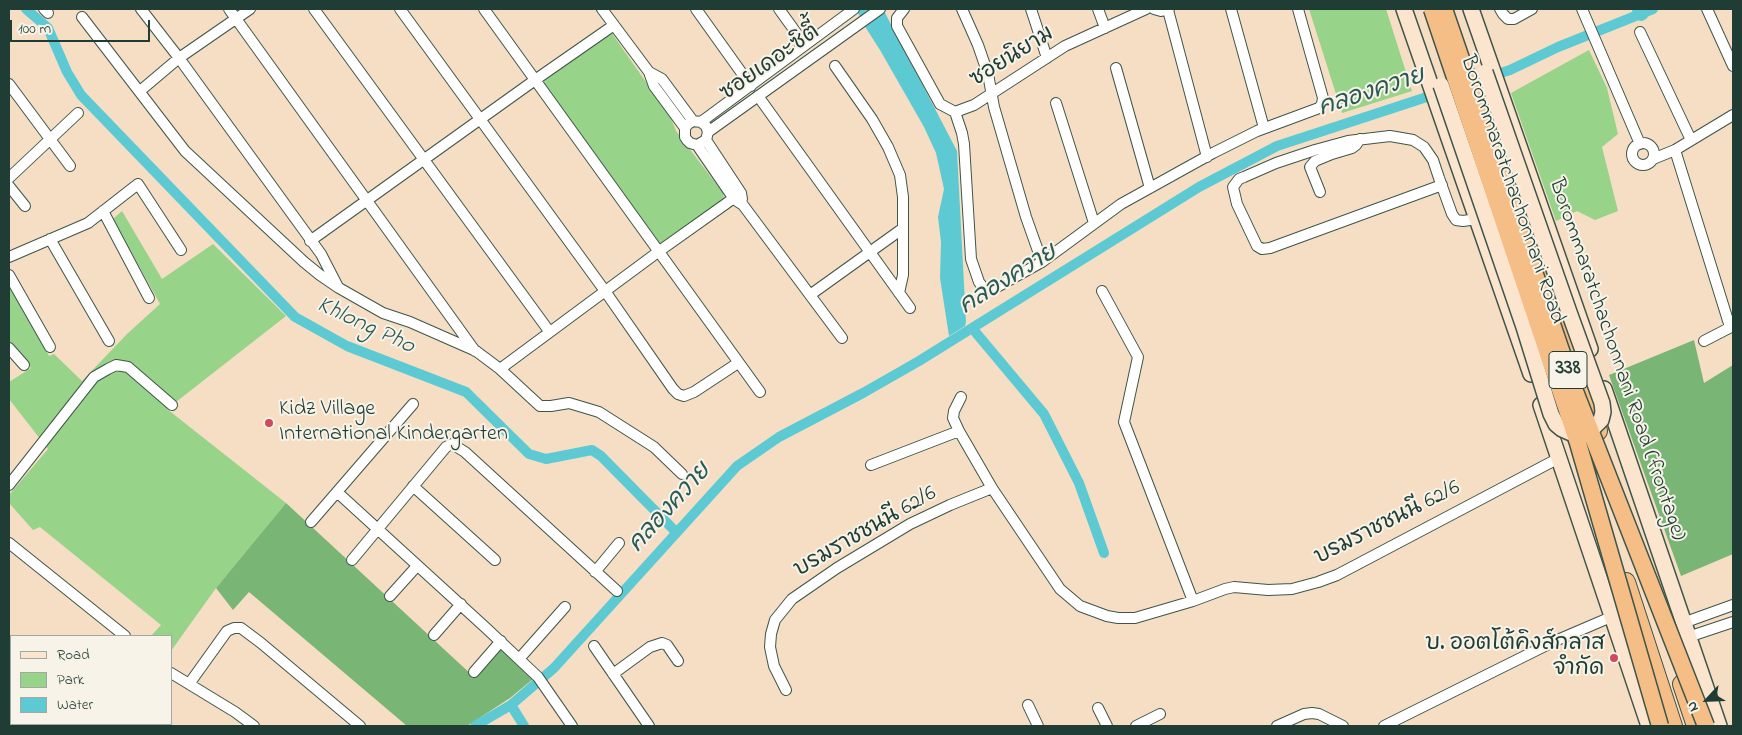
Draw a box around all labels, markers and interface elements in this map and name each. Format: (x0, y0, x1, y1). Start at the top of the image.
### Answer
scale bar (12, 10, 152, 42)
text: 100 m (18, 18, 51, 40)
street label: ซอยเดอะซิตี้ (716, 20, 826, 108)
street label: ซอยนิยาม (966, 22, 1060, 94)
street label: Borommaratchachonnani Road (1453, 52, 1569, 328)
water label: คลองควาย (1315, 63, 1429, 125)
street label: Borommaratchachonnani Road (frontage) (1541, 176, 1691, 544)
water label: คลองควาย (955, 240, 1063, 322)
water label: Khlong Pho (312, 292, 418, 362)
road number: 338 (1549, 352, 1587, 388)
place label: Kidz Village International Kindergarten (279, 397, 508, 448)
marker: Kidz Village International Kindergarten (263, 417, 275, 429)
water label: คลองควาย (624, 459, 718, 559)
street label: บรมราชชนนี 62/6 (1311, 476, 1465, 572)
street label: บรมราชชนนี 62/6 (790, 482, 942, 584)
place label: บ. ออตโต้คิงส์กลาส จำกัด (1425, 632, 1604, 684)
legend (10, 635, 172, 725)
text: Road (57, 644, 90, 666)
marker: บ. ออตโต้คิงส์กลาส จำกัด (1608, 652, 1620, 664)
text: Park (57, 669, 84, 691)
north arrow (1682, 675, 1732, 725)
text: Water (57, 694, 93, 716)
text: N (1681, 698, 1704, 715)

